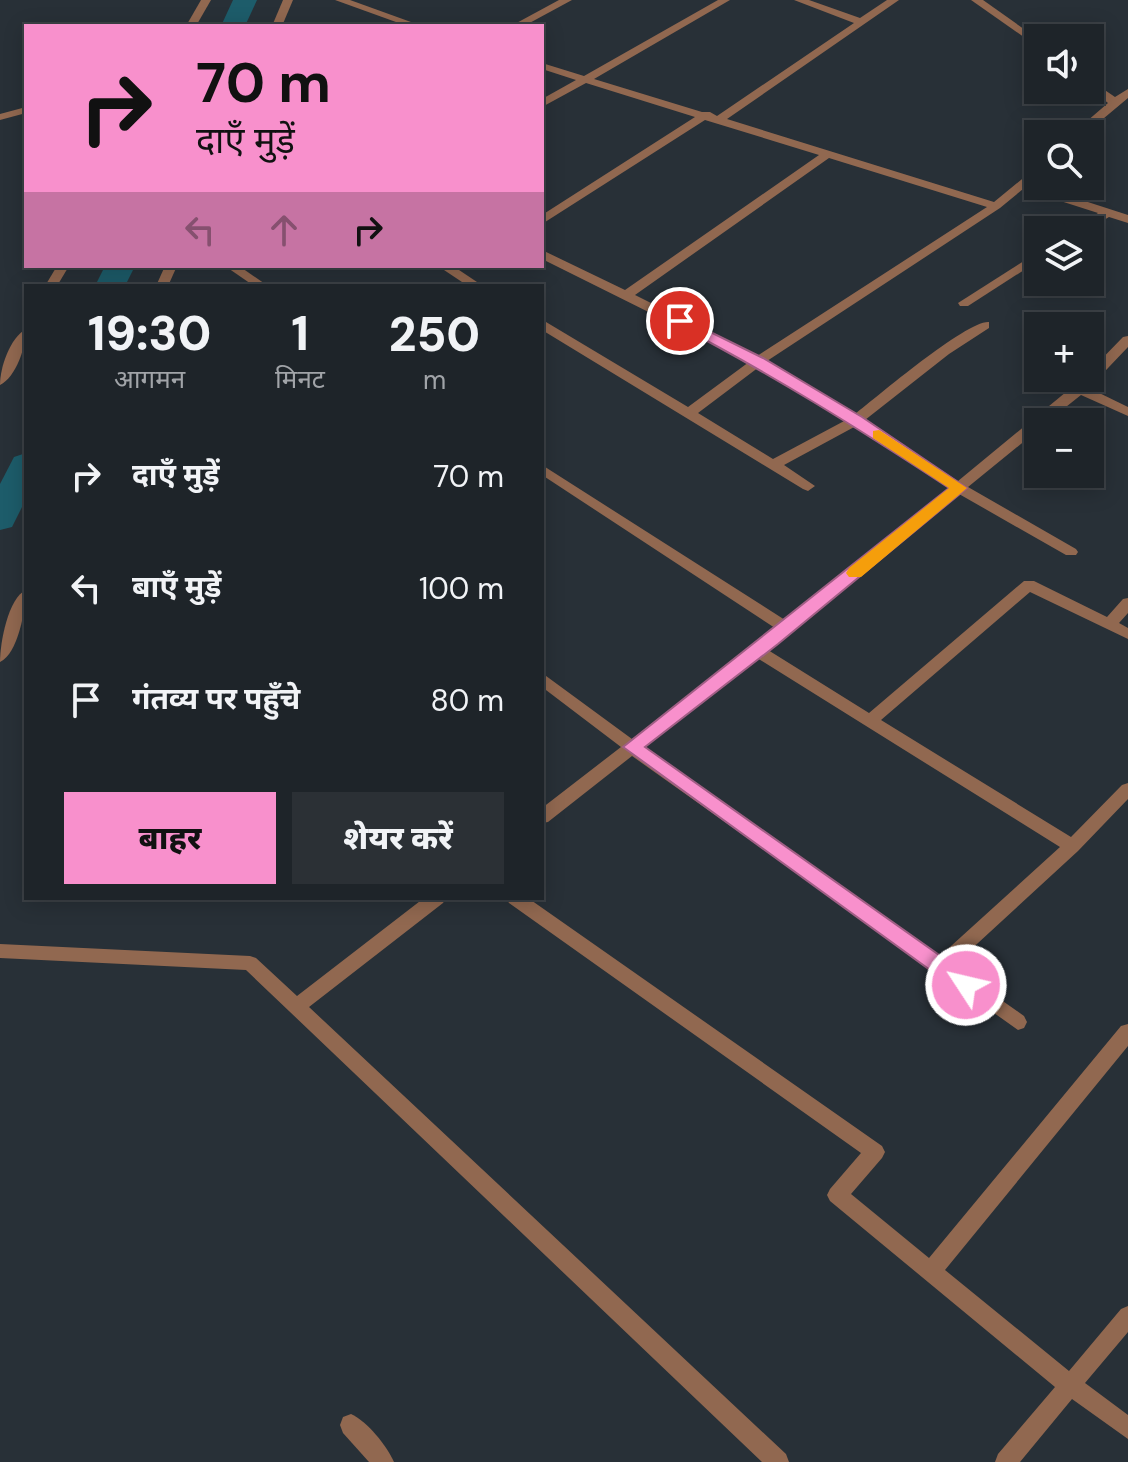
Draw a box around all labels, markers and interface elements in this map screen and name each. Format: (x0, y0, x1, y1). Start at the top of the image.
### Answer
map controls (1024, 24, 1104, 488)
button: sound (1024, 24, 1104, 104)
text: 70 m (196, 46, 331, 119)
icon: right (64, 56, 168, 160)
text: दाएँ मुड़ें (196, 117, 295, 164)
button: search (1024, 120, 1104, 200)
icon: left (178, 208, 222, 252)
icon: ahead (262, 208, 306, 252)
icon: right (346, 208, 390, 252)
button: layers (1024, 216, 1104, 296)
pin (646, 287, 714, 355)
icon: arrive (658, 299, 702, 343)
text: 19:30 (88, 302, 211, 365)
text: 1 (291, 302, 309, 365)
text: 250 (389, 303, 480, 366)
button: + (1024, 312, 1104, 392)
text: आगमन (114, 362, 185, 396)
text: मिनट (275, 362, 325, 396)
text: m (423, 363, 446, 397)
button: − (1024, 408, 1104, 488)
icon: right (64, 454, 108, 498)
text: दाएँ मुड़ें (132, 455, 220, 494)
text: 70 m (433, 457, 504, 496)
icon: left (64, 566, 108, 610)
text: बाएँ मुड़ें (132, 567, 221, 606)
text: 100 m (419, 569, 504, 608)
icon: arrive (64, 678, 108, 722)
text: गंतव्य पर पहुँचे (132, 679, 300, 718)
text: 80 m (431, 681, 504, 720)
button: बाहर (64, 792, 276, 884)
button: शेयर करें (292, 792, 504, 884)
position arrow (924, 943, 1008, 1027)

